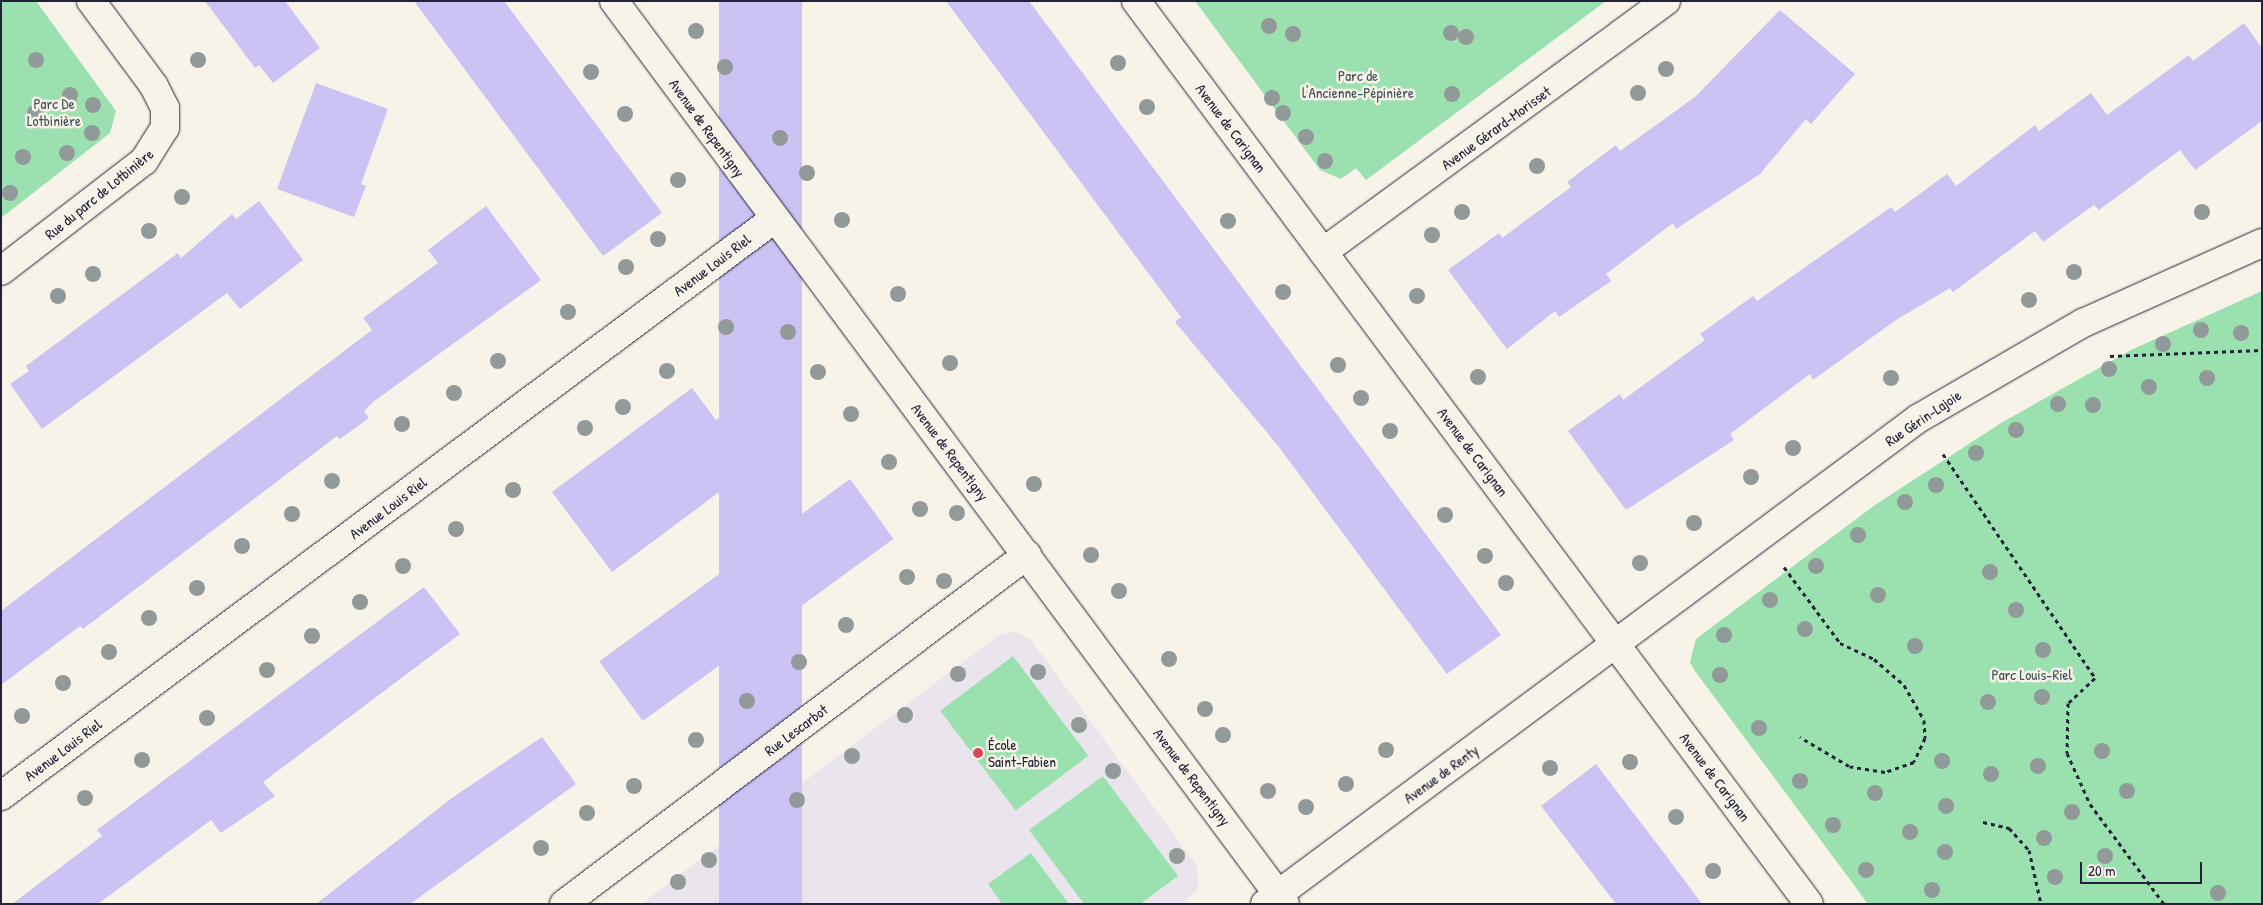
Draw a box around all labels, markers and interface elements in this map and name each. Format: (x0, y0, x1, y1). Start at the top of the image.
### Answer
park label: Parc de l'Ancienne-Pépinière (1302, 66, 1414, 101)
street label: Avenue de Repentigny (665, 75, 749, 181)
street label: Avenue de Carignan (1192, 80, 1270, 176)
street label: Avenue Gérard-Morisset (1438, 82, 1554, 174)
park label: Parc De Lotbinière (27, 94, 81, 129)
street label: Rue du parc de Lotbinière (41, 145, 157, 243)
street label: Avenue Louis Riel (670, 230, 754, 300)
street label: Rue Gérin-Lajoie (1882, 386, 1964, 450)
street label: Avenue de Repentigny (908, 400, 992, 504)
street label: Avenue de Carignan (1434, 404, 1512, 500)
street label: Avenue Louis Riel (346, 473, 430, 543)
park label: Parc Louis-Riel (1991, 666, 2073, 684)
street label: Rue Lescarbot (761, 700, 831, 760)
street label: Avenue Louis Riel (21, 715, 105, 785)
street label: Avenue de Repentigny (1150, 725, 1234, 829)
street label: Avenue de Carignan (1676, 729, 1754, 825)
place label: École Saint-Fabien (988, 735, 1056, 770)
street label: Avenue de Renty (1400, 741, 1482, 807)
marker: École Saint-Fabien (972, 747, 984, 759)
scale bar (2083, 852, 2206, 884)
text: 20 m (2088, 860, 2115, 881)

